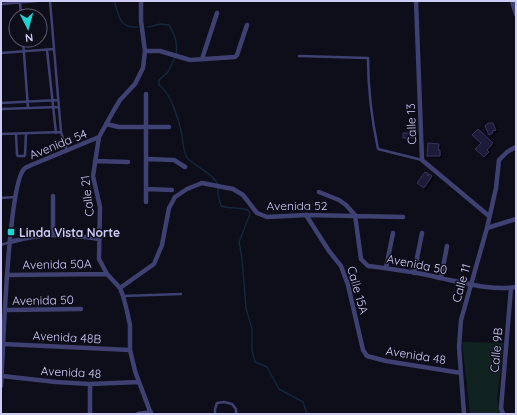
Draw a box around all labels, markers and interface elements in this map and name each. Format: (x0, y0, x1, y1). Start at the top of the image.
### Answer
north arrow (8, 8, 48, 48)
text: N (24, 31, 34, 45)
street label: Calle 13 (403, 103, 419, 145)
street label: Avenida 54 (27, 126, 89, 162)
street label: Calle 21 (77, 174, 97, 218)
street label: Avenida 52 (266, 198, 328, 213)
place label: Linda Vista Norte (19, 225, 120, 240)
marker: Linda Vista Norte (6, 227, 16, 237)
street label: Avenida 50 (385, 251, 449, 277)
street label: Avenida 50A (22, 256, 92, 272)
street label: Calle 11 (448, 262, 474, 304)
street label: Calle 15A (344, 264, 372, 316)
street label: Avenida 50 (12, 292, 74, 308)
street label: Calle 9B (487, 327, 505, 373)
street label: Avenida 48B (32, 328, 102, 346)
street label: Avenida 48 (385, 343, 447, 367)
street label: Avenida 48 (40, 363, 102, 381)

